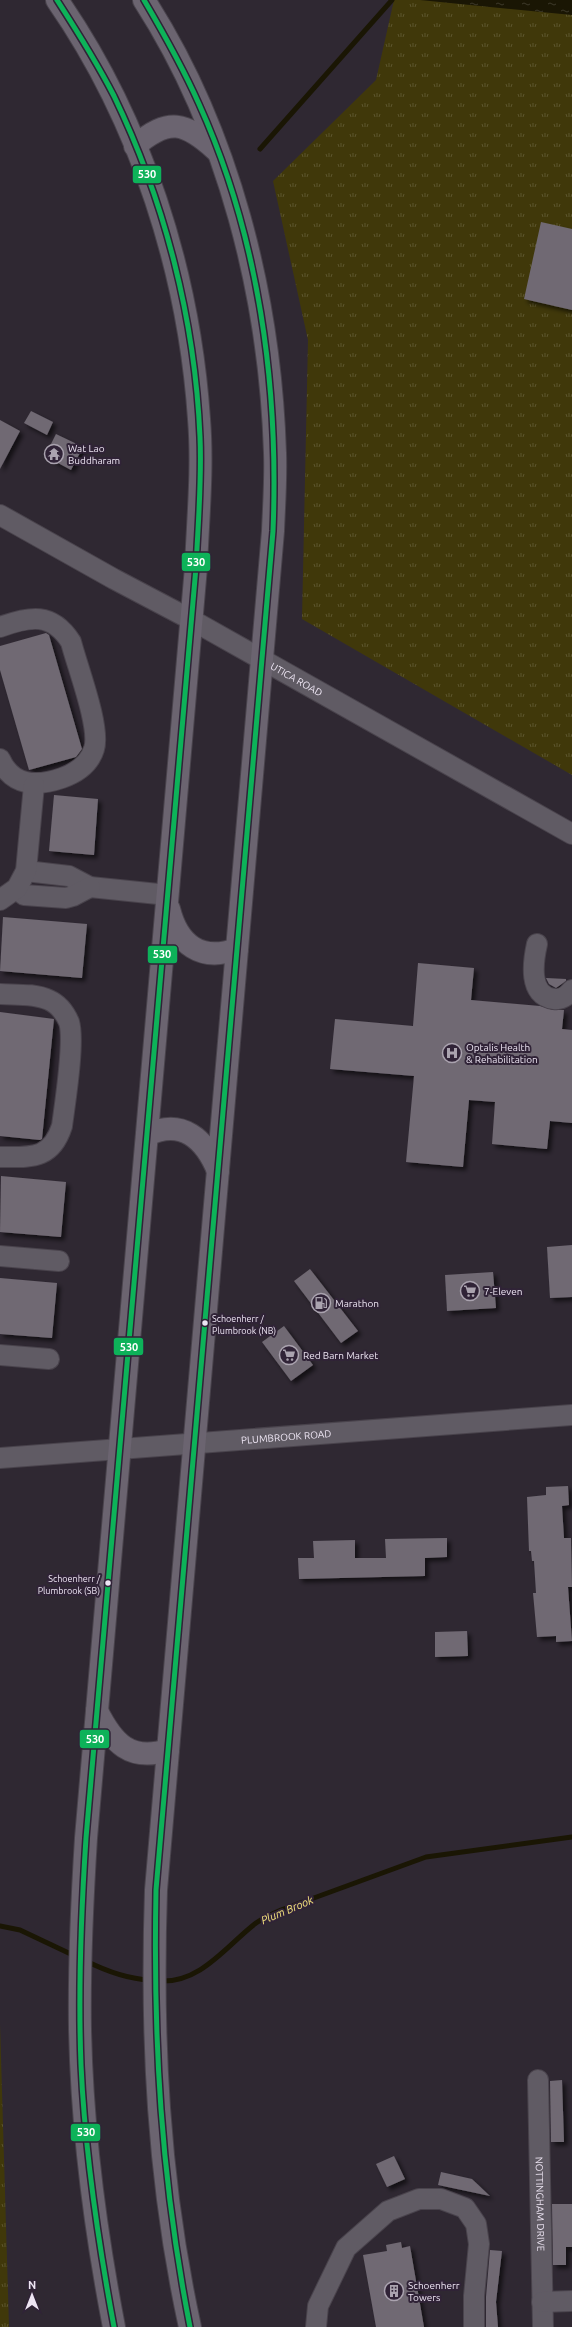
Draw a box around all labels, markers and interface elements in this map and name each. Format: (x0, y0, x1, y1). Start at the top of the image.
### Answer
line badge: 530 (132, 165, 162, 184)
text: 530 (138, 168, 156, 180)
temple icon: Wat Lao Buddharam (43, 443, 65, 465)
place label: Wat Lao Buddharam (68, 443, 120, 466)
line badge: 530 (181, 552, 211, 572)
text: 530 (187, 556, 205, 568)
street label: UTICA ROAD (269, 661, 324, 698)
line badge: 530 (147, 945, 178, 964)
text: 530 (153, 948, 171, 960)
hospital icon: Optalis Health & Rehabilitation (441, 1042, 463, 1064)
place label: Optalis Health & Rehabilitation (466, 1042, 538, 1065)
supermarket icon: 7-Eleven (459, 1280, 481, 1302)
place label: 7-Eleven (484, 1286, 522, 1297)
fuel station icon: Marathon (310, 1292, 332, 1314)
place label: Marathon (335, 1298, 379, 1309)
place label: Schoenherr / Plumbrook (NB) (212, 1314, 276, 1336)
marker: Schoenherr / Plumbrook (NB) (200, 1318, 210, 1328)
line badge: 530 (113, 1337, 144, 1356)
text: 530 (120, 1341, 138, 1353)
supermarket icon: Red Barn Market (278, 1344, 300, 1366)
place label: Red Barn Market (303, 1350, 378, 1361)
street label: PLUMBROOK ROAD (241, 1428, 332, 1446)
place label: Schoenherr / Plumbrook (SB) (38, 1574, 101, 1596)
marker: Schoenherr / Plumbrook (SB) (103, 1578, 113, 1588)
line badge: 530 (79, 1729, 110, 1749)
text: 530 (86, 1733, 104, 1745)
water label: Plum Brook (259, 1893, 315, 1926)
line badge: 530 (70, 2123, 101, 2142)
text: 530 (77, 2126, 95, 2138)
street label: NOTTINGHAM DRIVE (534, 2156, 546, 2252)
north arrow (12, 2275, 52, 2315)
text: N (28, 2279, 36, 2291)
building icon: Schoenherr Towers (383, 2280, 405, 2302)
place label: Schoenherr Towers (408, 2280, 460, 2303)

